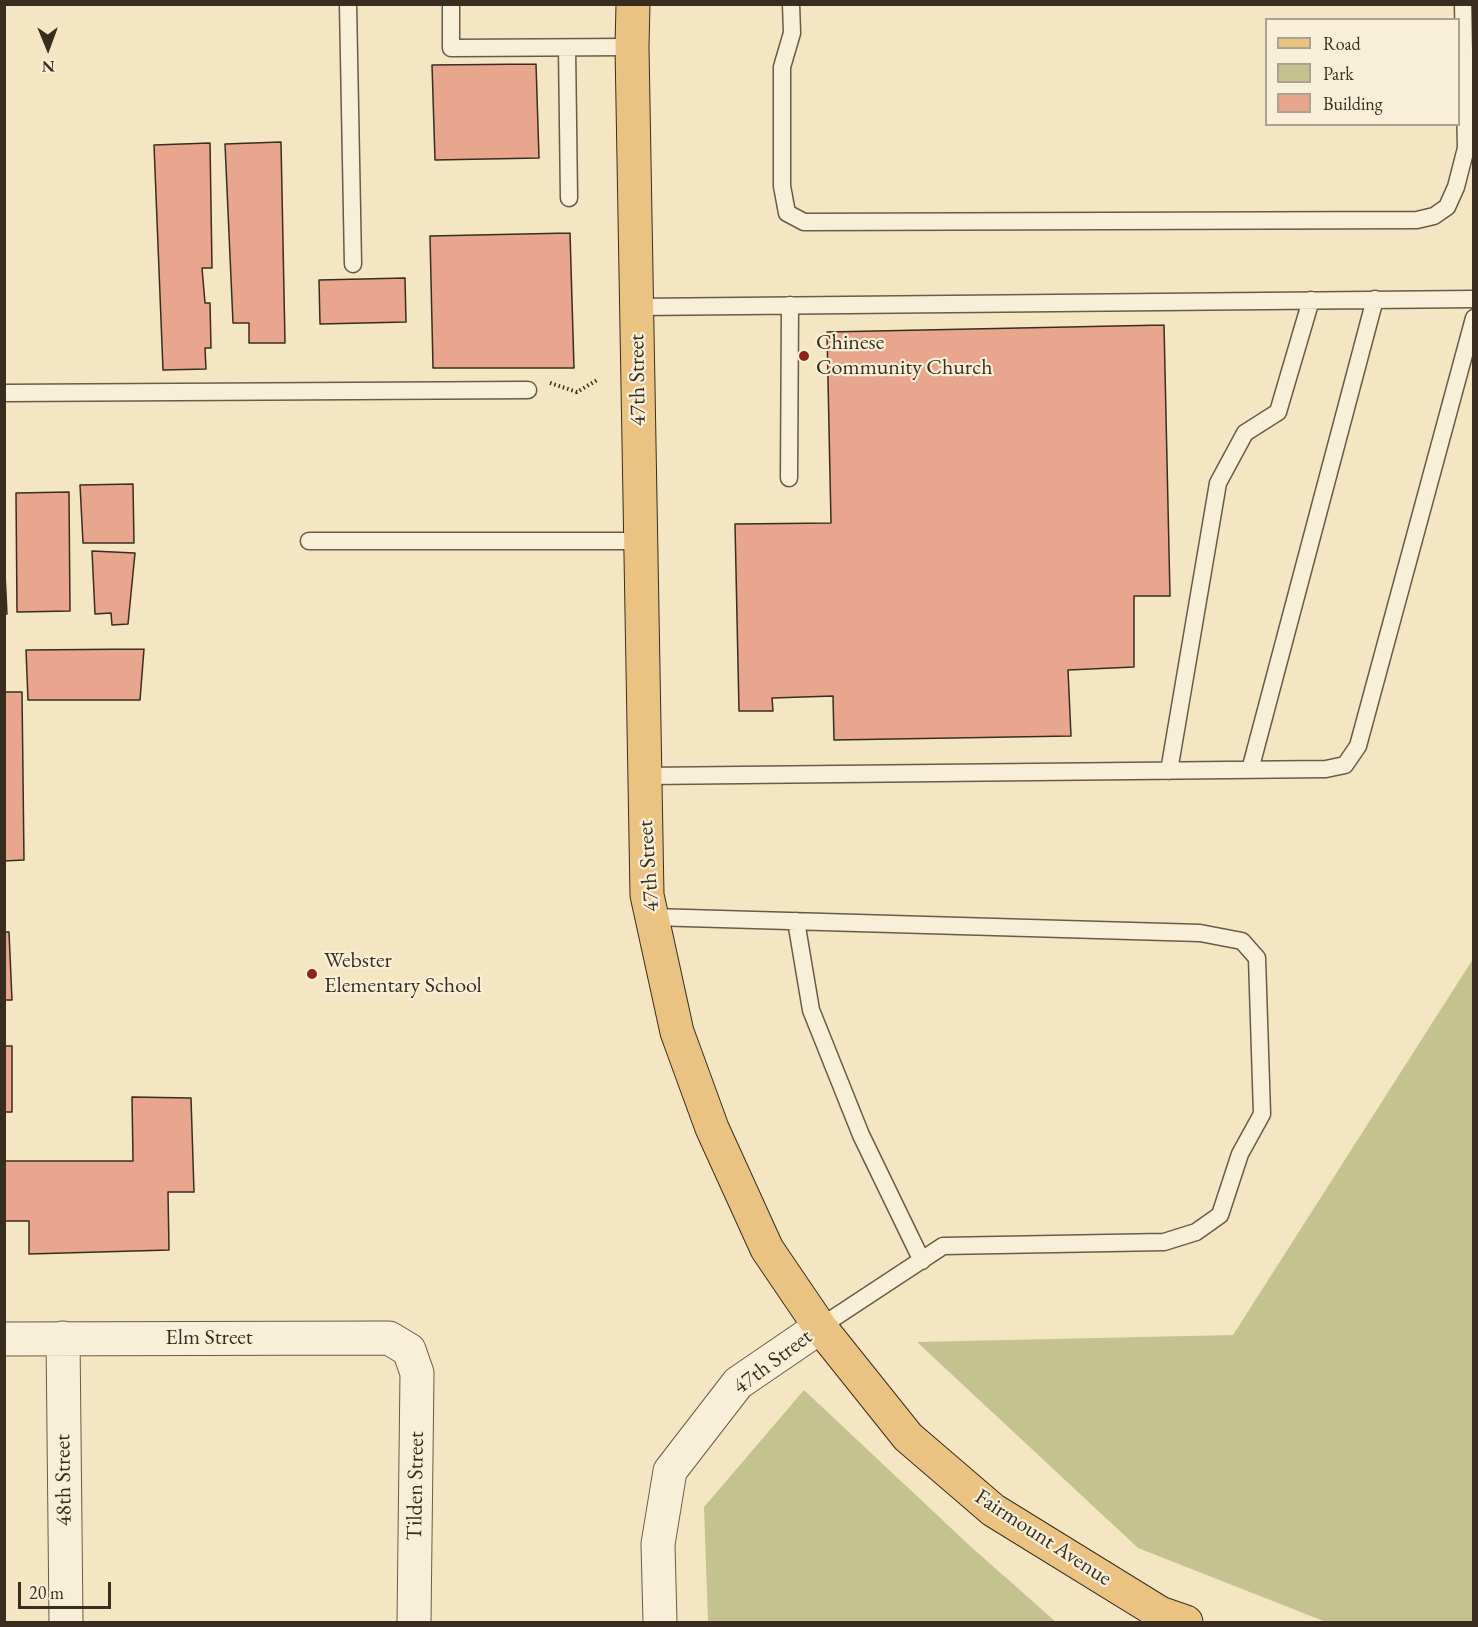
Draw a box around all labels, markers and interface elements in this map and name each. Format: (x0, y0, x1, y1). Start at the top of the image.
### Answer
north arrow (18, 18, 78, 78)
legend (1265, 18, 1460, 126)
text: Road (1323, 32, 1361, 55)
text: N (42, 56, 55, 77)
text: Park (1323, 62, 1354, 85)
text: Building (1323, 92, 1383, 115)
place label: Chinese Community Church (816, 330, 992, 382)
street label: 47th Street (624, 334, 652, 426)
marker: Chinese Community Church (797, 349, 811, 363)
street label: 47th Street (633, 819, 665, 913)
place label: Webster Elementary School (324, 948, 482, 999)
marker: Webster Elementary School (305, 967, 319, 981)
street label: 47th Street (728, 1324, 818, 1400)
street label: Elm Street (165, 1325, 253, 1351)
street label: Tilden Street (402, 1431, 430, 1541)
street label: 48th Street (50, 1434, 78, 1526)
street label: Fairmount Avenue (970, 1484, 1116, 1592)
scale bar (21, 1570, 114, 1608)
text: 20 m (29, 1581, 64, 1604)

